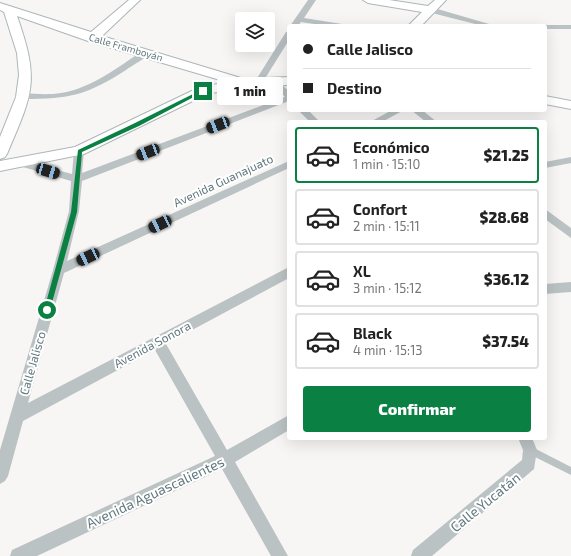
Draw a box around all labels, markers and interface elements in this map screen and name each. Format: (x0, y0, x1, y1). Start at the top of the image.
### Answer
map controls (235, 12, 275, 52)
button: layers (235, 12, 275, 52)
street label: Calle Framboyán (88, 31, 164, 63)
text: Calle Jalisco (327, 40, 413, 58)
callout: 1 min (217, 77, 283, 105)
text: Destino (327, 79, 382, 97)
route end (194, 82, 212, 100)
text: 1 min (234, 83, 266, 99)
car (205, 115, 231, 135)
icon: car (305, 137, 341, 173)
text: Económico (353, 138, 430, 156)
car (135, 142, 161, 162)
text: $21.25 (483, 146, 529, 164)
street label: Avenida Guanajuato (171, 151, 276, 210)
text: 1 min · 15:10 (353, 156, 420, 172)
car (35, 162, 61, 180)
icon: car (305, 199, 341, 235)
text: Confort (353, 200, 407, 218)
text: $28.68 (480, 208, 529, 226)
car (147, 213, 173, 235)
text: 2 min · 15:11 (353, 218, 420, 234)
car (75, 246, 101, 268)
icon: car (305, 261, 341, 297)
text: XL (353, 262, 371, 280)
text: $36.12 (484, 270, 529, 288)
text: 3 min · 15:12 (353, 280, 422, 296)
route start (38, 301, 56, 319)
street label: Avenida Sonora (111, 318, 193, 370)
icon: car (305, 323, 341, 359)
text: Black (353, 324, 392, 342)
street label: Calle Jalisco (16, 330, 48, 396)
text: $37.54 (482, 332, 529, 350)
text: 4 min · 15:13 (353, 342, 423, 358)
button: Confirmar (303, 386, 531, 432)
street label: Avenida Aguascalientes (83, 453, 227, 531)
street label: Calle Yucatán (447, 469, 523, 535)

